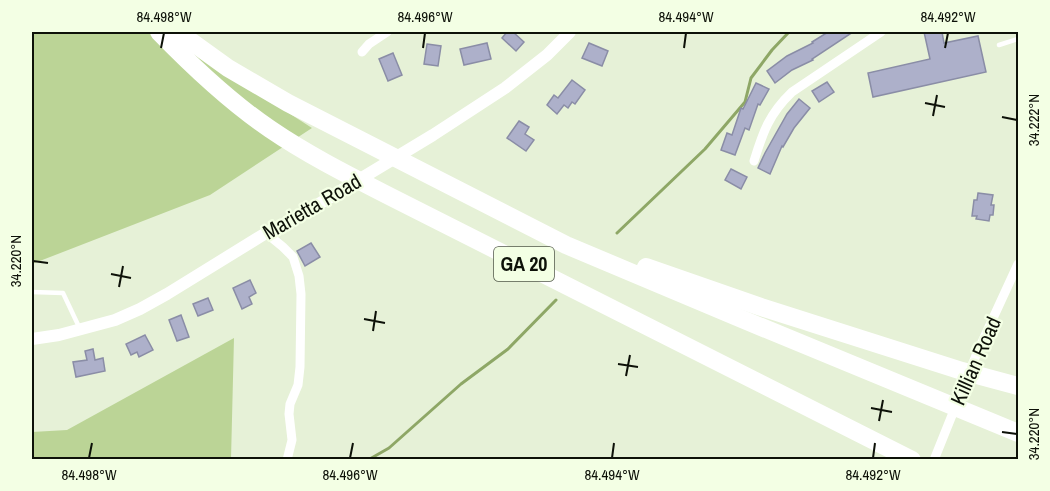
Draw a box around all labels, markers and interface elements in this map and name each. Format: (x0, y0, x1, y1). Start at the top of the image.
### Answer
text: 84.498°W (136, 6, 192, 27)
text: 84.496°W (397, 6, 453, 27)
text: 84.494°W (658, 6, 714, 27)
text: 84.492°W (920, 6, 976, 27)
text: 34.222°N (1023, 94, 1044, 146)
street label: Marietta Road (257, 167, 366, 246)
text: 34.220°N (5, 235, 26, 287)
road number: GA 20 (494, 247, 554, 281)
street label: Killian Road (943, 312, 1008, 410)
text: 34.220°N (1023, 408, 1044, 460)
text: 84.498°W (61, 464, 117, 485)
text: 84.496°W (322, 464, 378, 485)
text: 84.494°W (584, 464, 640, 485)
text: 84.492°W (845, 464, 901, 485)

